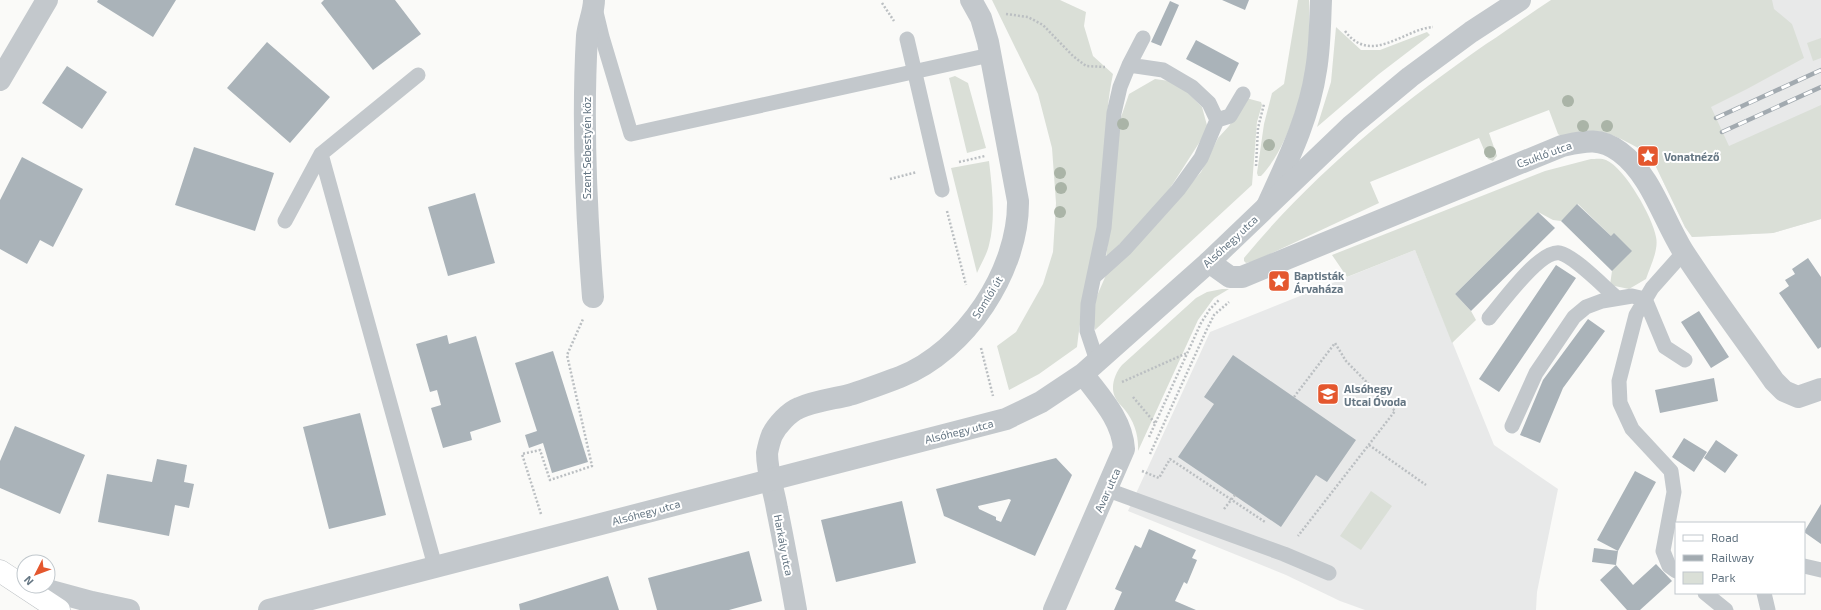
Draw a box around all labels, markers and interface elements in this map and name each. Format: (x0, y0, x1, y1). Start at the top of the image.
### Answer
street label: Szent Sebestyén köz (580, 96, 593, 199)
street label: Csukló utca (1515, 138, 1573, 170)
place icon: Vonatnéző (1635, 143, 1661, 169)
place label: Vonatnéző (1664, 150, 1720, 163)
street label: Alsóhegy utca (1200, 212, 1260, 270)
place icon: Baptisták Árvaháza (1266, 268, 1292, 294)
place label: Baptisták Árvaháza (1294, 269, 1345, 295)
street label: Somlói út (969, 274, 1005, 320)
school or university icon: Alsóhegy Utcai Óvoda (1315, 381, 1341, 407)
place label: Alsóhegy Utcai Óvoda (1344, 382, 1406, 408)
street label: Alsóhegy utca (923, 416, 995, 446)
street label: Avar utca (1092, 466, 1122, 514)
street label: Alsóhegy utca (610, 497, 682, 527)
street label: Harkály utca (772, 513, 796, 577)
legend (1675, 522, 1805, 594)
text: Road (1711, 530, 1739, 544)
text: Railway (1711, 550, 1755, 564)
north arrow (16, 554, 56, 594)
text: Park (1711, 570, 1736, 584)
text: N (21, 574, 36, 588)

